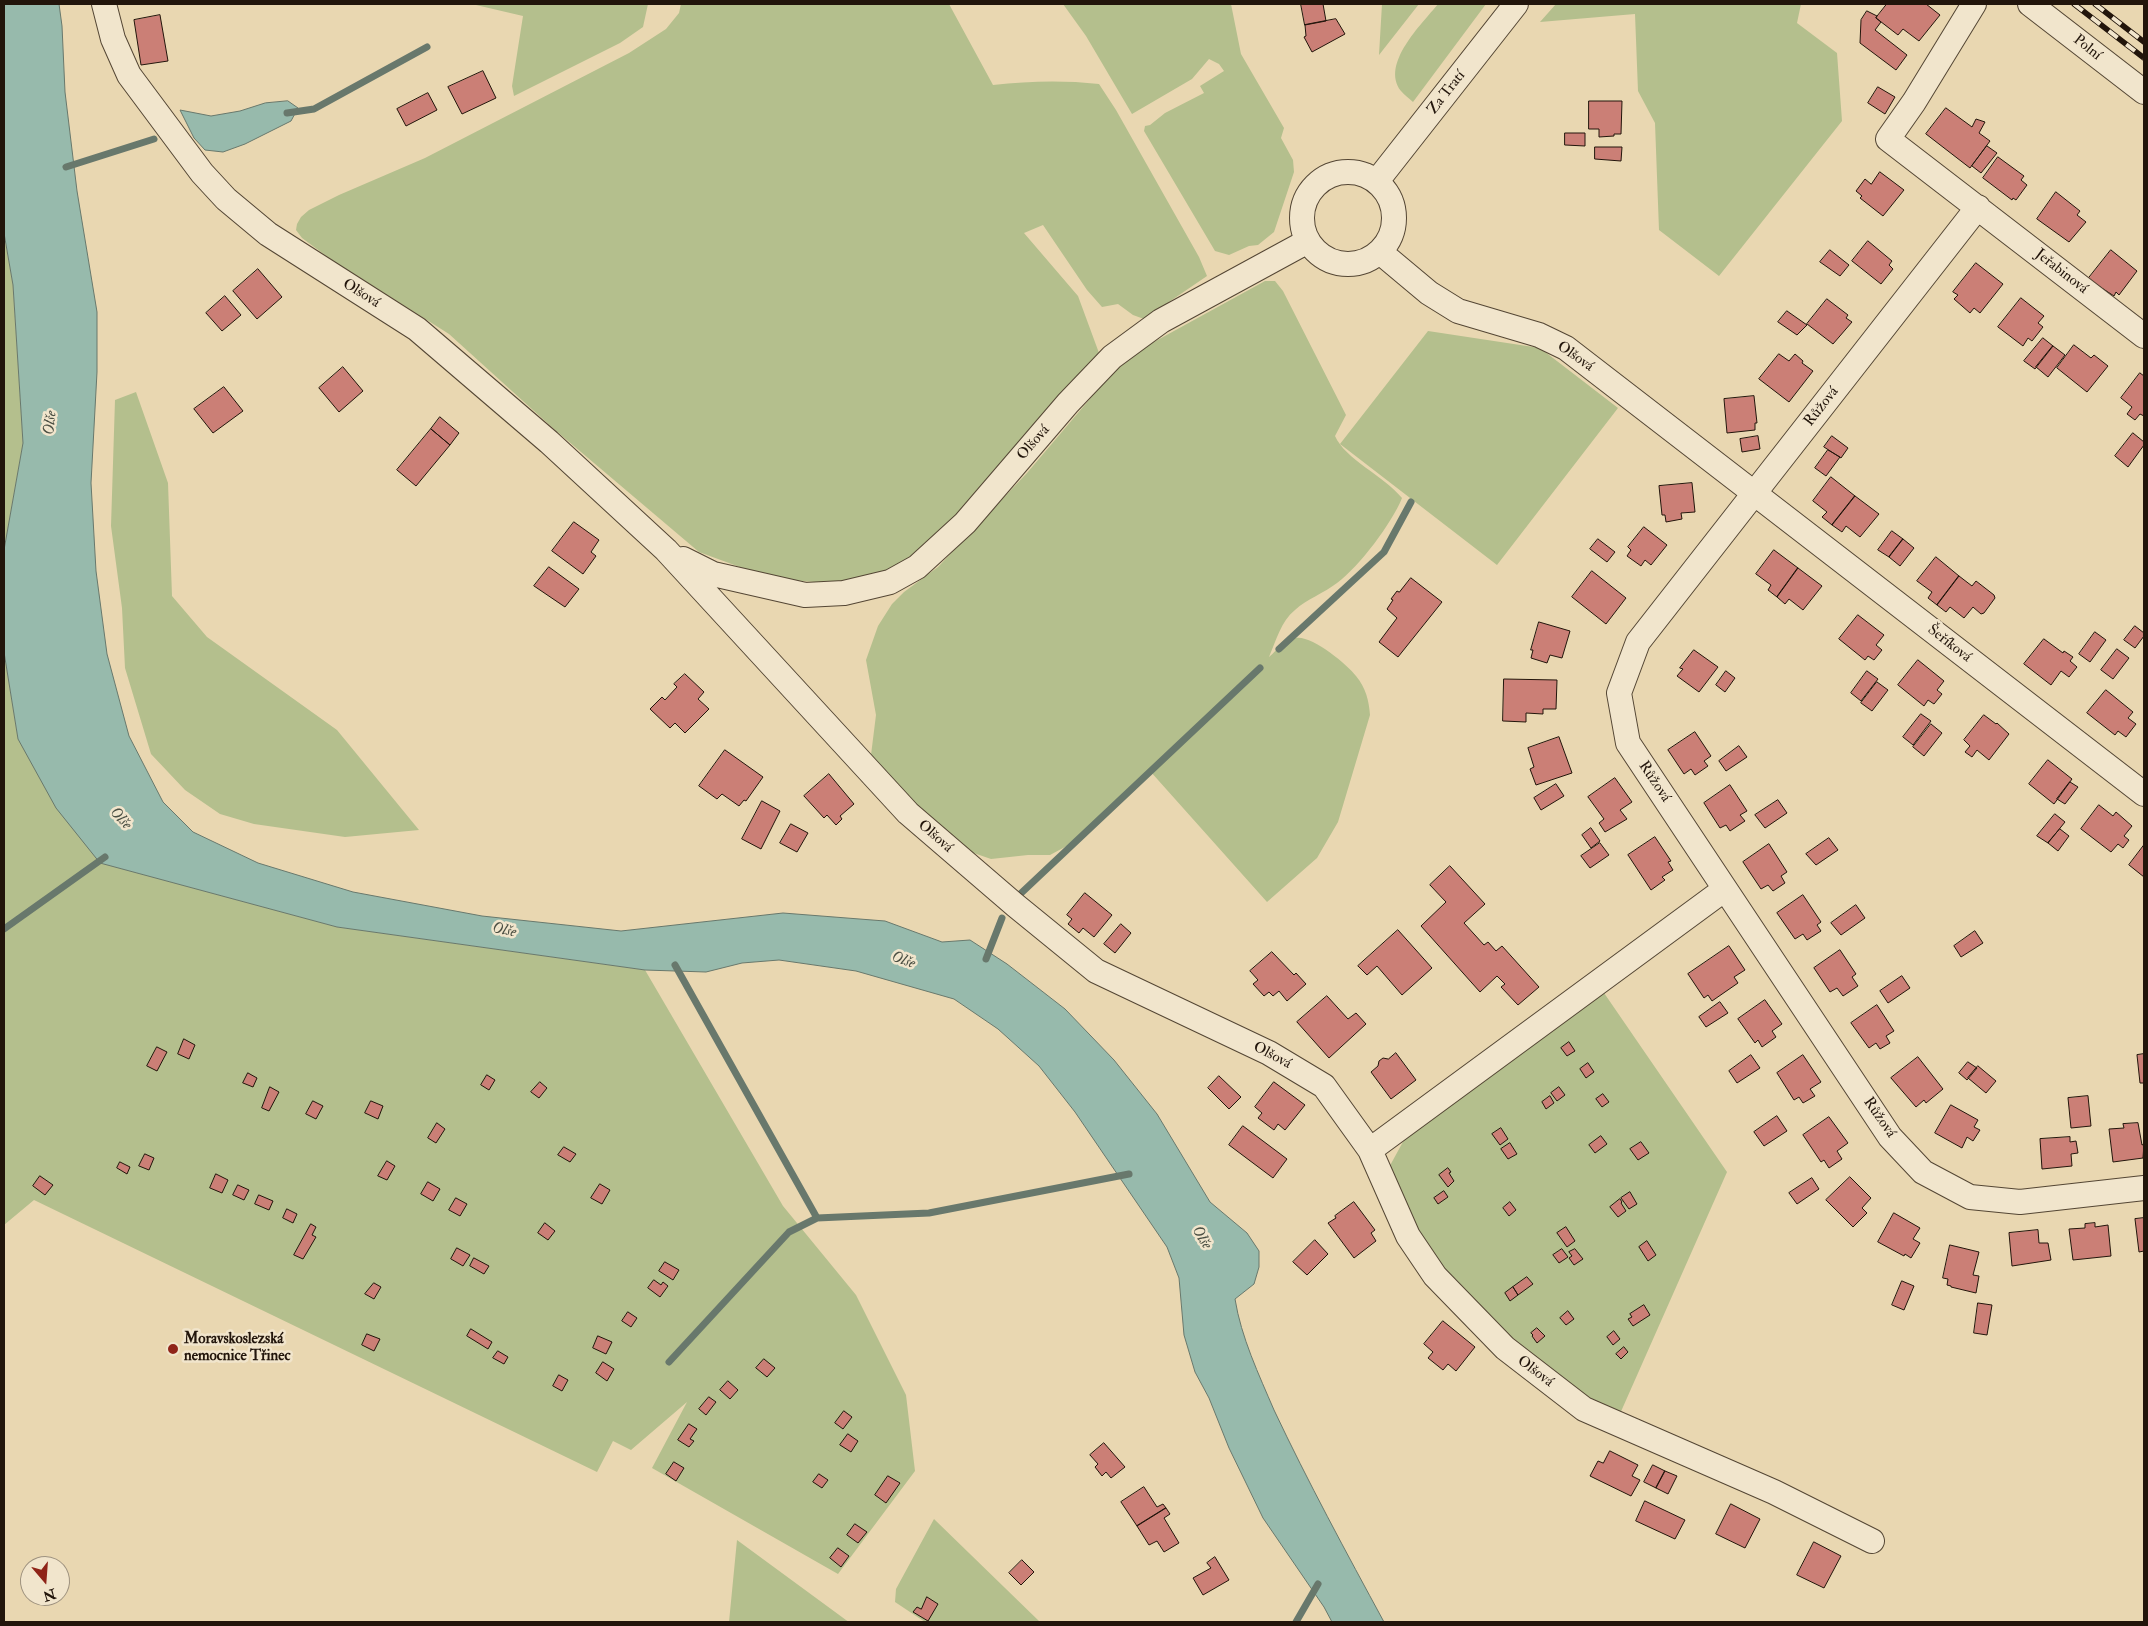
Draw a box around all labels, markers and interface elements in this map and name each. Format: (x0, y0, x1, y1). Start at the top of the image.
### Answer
street label: Polní (2069, 31, 2105, 65)
street label: Za Tratí (1424, 67, 1470, 119)
street label: Jeřabinová (2031, 246, 2091, 298)
street label: Olšová (339, 276, 383, 312)
street label: Olšová (1553, 338, 1597, 376)
street label: Růžová (1801, 384, 1843, 430)
water label: Olše (40, 410, 62, 436)
street label: Olšová (1014, 422, 1054, 464)
street label: Šeříková (1923, 621, 1975, 667)
street label: Růžová (1634, 758, 1674, 806)
water label: Olše (105, 804, 135, 834)
street label: Olšová (914, 817, 956, 857)
water label: Olše (490, 919, 518, 943)
water label: Olše (888, 948, 918, 974)
street label: Olšová (1250, 1038, 1294, 1074)
street label: Růžová (1859, 1094, 1899, 1142)
water label: Olše (1186, 1223, 1216, 1253)
place label: Moravskoslezská nemocnice Třinec (184, 1331, 291, 1366)
marker: Moravskoslezská nemocnice Třinec (166, 1342, 180, 1356)
street label: Olšová (1513, 1353, 1557, 1391)
north arrow (20, 1556, 70, 1606)
text: N (41, 1585, 58, 1605)

